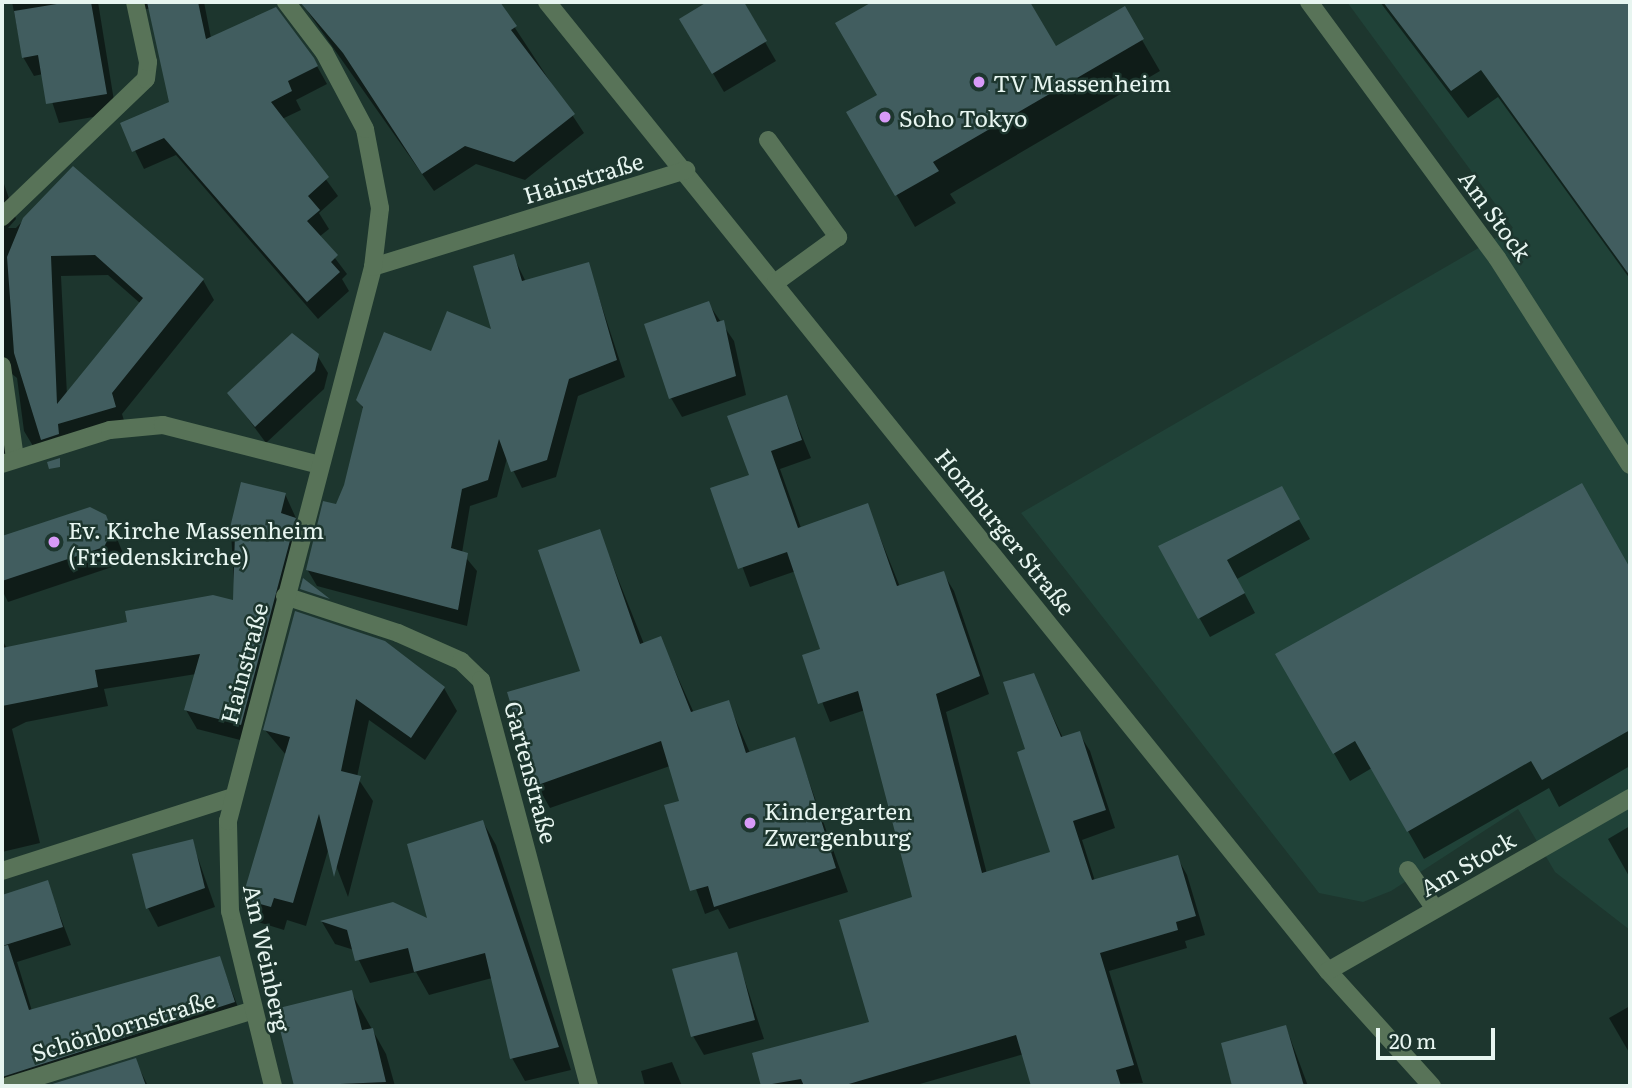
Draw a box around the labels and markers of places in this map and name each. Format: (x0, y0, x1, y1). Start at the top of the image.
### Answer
place label: TV Massenheim (993, 68, 1171, 96)
marker: TV Massenheim (971, 74, 987, 90)
place label: Soho Tokyo (899, 103, 1028, 131)
marker: Soho Tokyo (877, 109, 893, 125)
place label: Ev. Kirche Massenheim (Friedenskirche) (68, 515, 324, 569)
marker: Ev. Kirche Massenheim (Friedenskirche) (46, 534, 62, 550)
place label: Kindergarten Zwergenburg (764, 796, 912, 850)
marker: Kindergarten Zwergenburg (742, 815, 758, 831)

